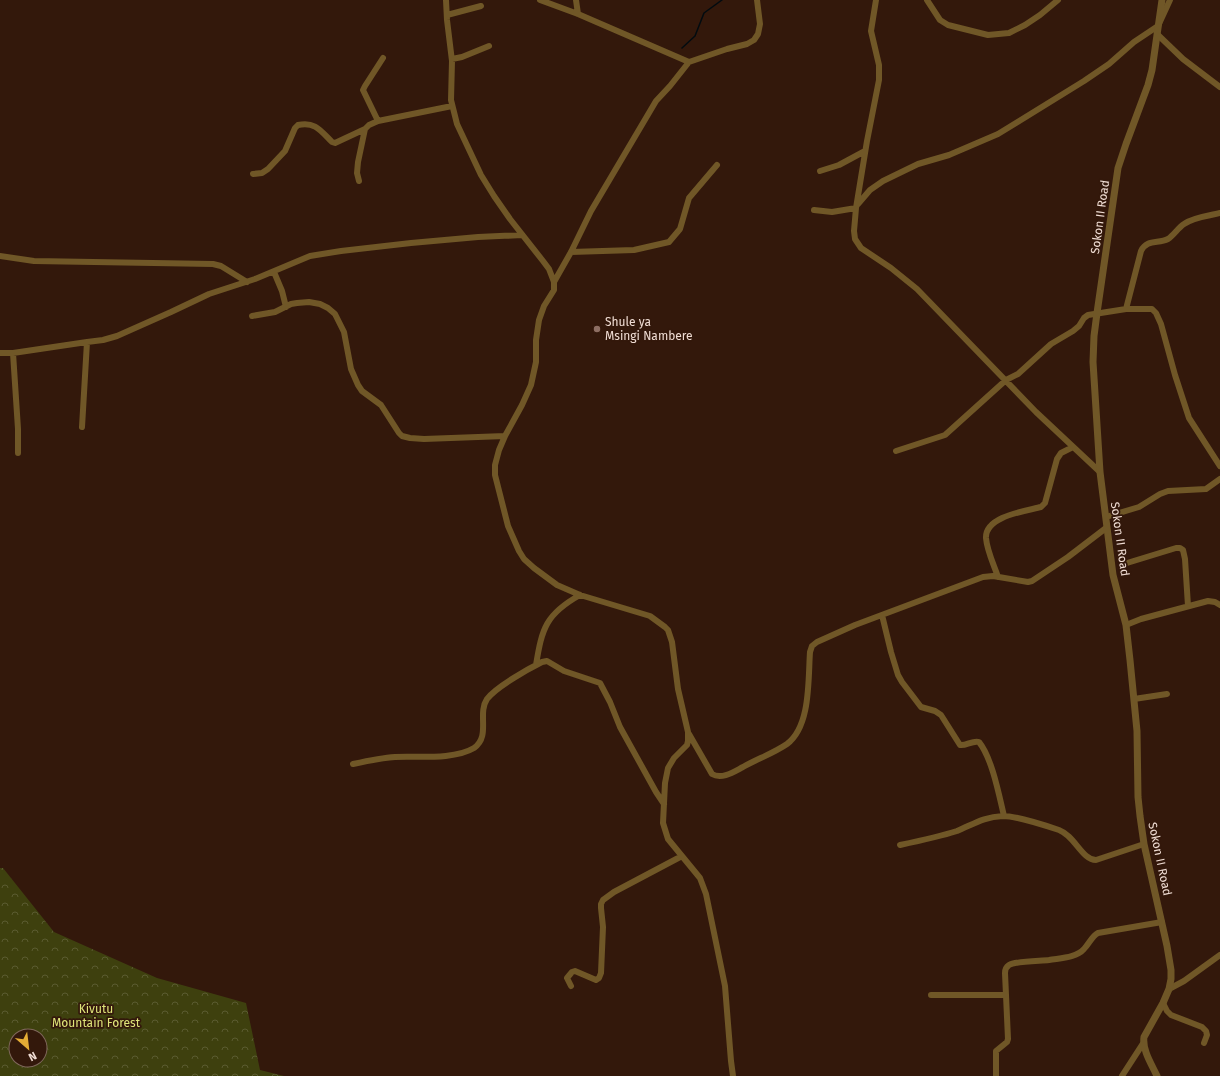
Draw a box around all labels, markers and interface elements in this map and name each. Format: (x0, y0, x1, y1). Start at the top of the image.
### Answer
street label: Sokon II Road (1088, 179, 1112, 255)
place label: Shule ya Msingi Nambere (605, 315, 693, 343)
marker: Shule ya Msingi Nambere (592, 324, 602, 334)
street label: Sokon II Road (1108, 501, 1132, 577)
street label: Sokon II Road (1145, 821, 1175, 897)
park label: Kivutu Mountain Forest (52, 1002, 141, 1030)
north arrow (8, 1028, 48, 1068)
text: N (26, 1049, 39, 1064)

